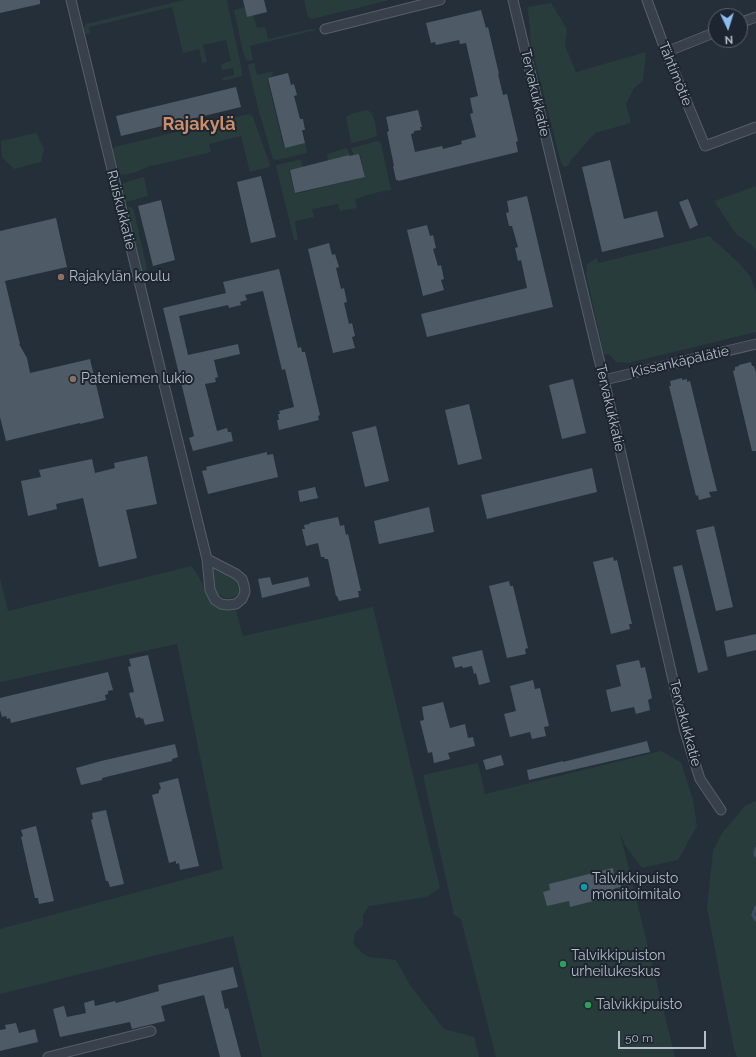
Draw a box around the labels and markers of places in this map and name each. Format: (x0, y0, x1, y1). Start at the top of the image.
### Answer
place label: Rajakylän koulu (69, 269, 170, 285)
marker: Rajakylän koulu (56, 272, 66, 282)
place label: Pateniemen lukio (81, 371, 193, 387)
marker: Pateniemen lukio (68, 374, 78, 384)
place label: Talvikkipuisto monitoimitalo (592, 871, 681, 904)
marker: Talvikkipuisto monitoimitalo (579, 882, 589, 892)
place label: Talvikkipuiston urheilukeskus (571, 948, 666, 980)
marker: Talvikkipuiston urheilukeskus (558, 959, 568, 969)
place label: Talvikkipuisto (596, 997, 682, 1013)
marker: Talvikkipuisto (583, 1000, 593, 1010)

